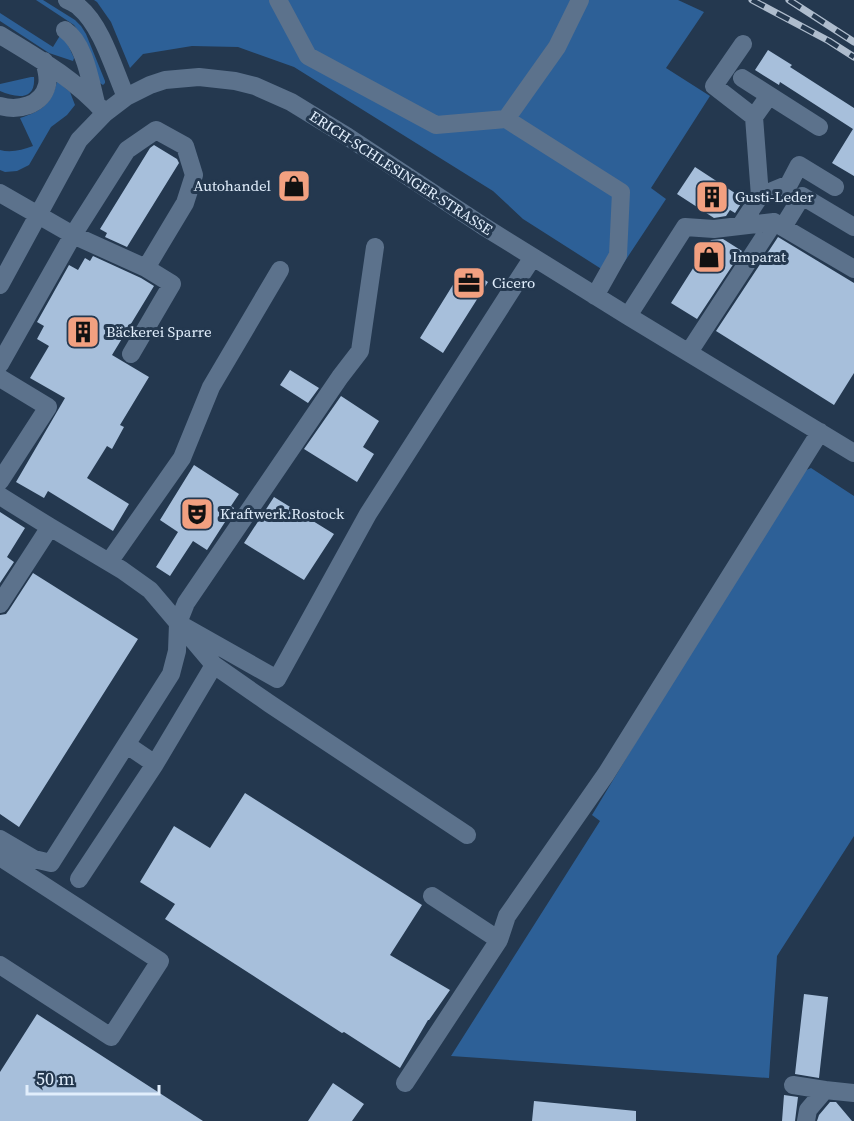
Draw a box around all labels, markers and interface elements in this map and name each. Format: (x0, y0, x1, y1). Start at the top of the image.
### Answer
street label: ERICH-SCHLESINGER-STRASSE (306, 105, 497, 240)
shop icon: Autohandel (276, 168, 312, 204)
place label: Autohandel (194, 175, 272, 196)
building icon: Gusti-Leder (694, 179, 730, 215)
place label: Gusti-Leder (735, 186, 814, 207)
shop icon: Imparat (691, 239, 727, 275)
place label: Imparat (732, 246, 786, 267)
office icon: Cicero (451, 265, 487, 301)
place label: Cicero (492, 272, 535, 293)
building icon: Bäckerei Sparre (65, 314, 101, 350)
place label: Bäckerei Sparre (106, 321, 212, 342)
theatre icon: Kraftwerk.Rostock (179, 496, 215, 532)
place label: Kraftwerk.Rostock (220, 503, 345, 524)
scale bar (27, 1058, 159, 1096)
text: 50 m (36, 1066, 74, 1091)

